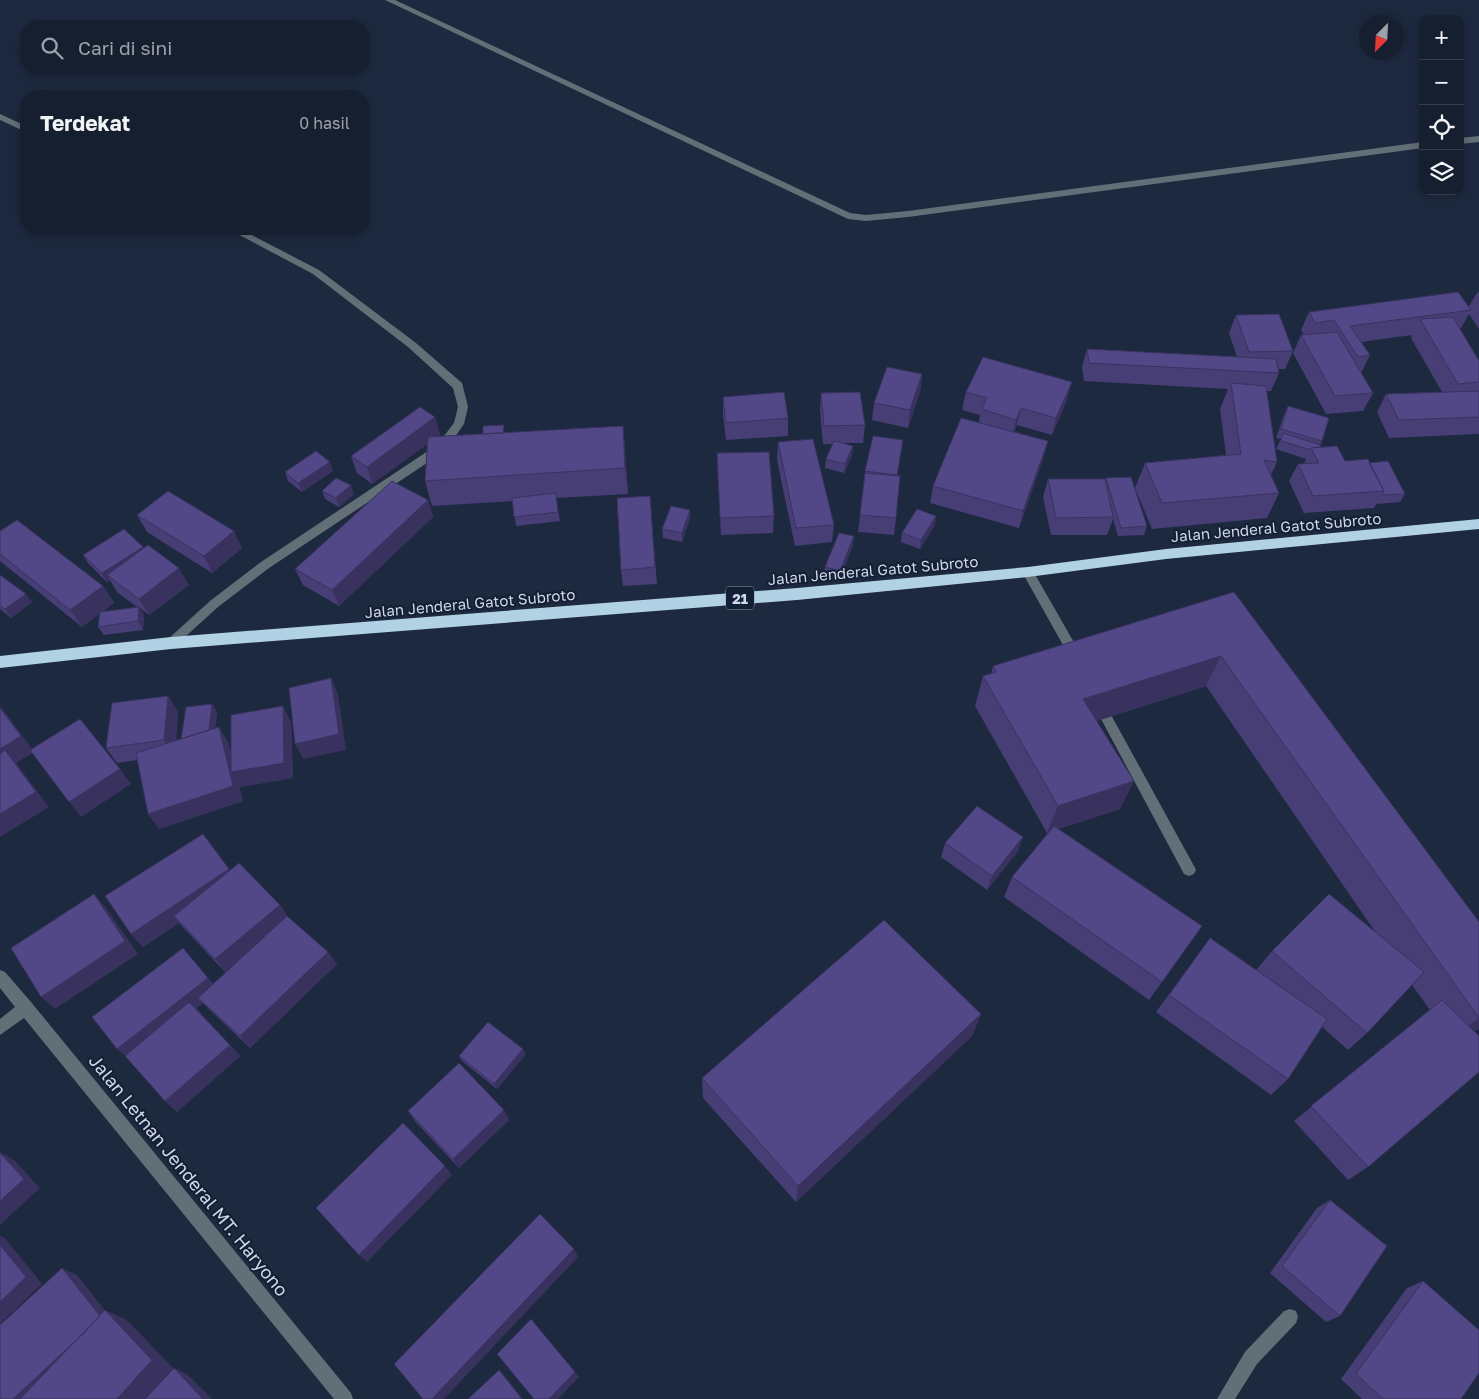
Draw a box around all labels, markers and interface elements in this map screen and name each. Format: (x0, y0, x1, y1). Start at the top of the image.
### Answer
north arrow (1359, 15, 1404, 60)
map controls (1419, 15, 1464, 195)
button: + (1419, 15, 1464, 60)
search box (20, 20, 370, 75)
icon: search (38, 34, 66, 62)
text: Cari di sini (78, 36, 172, 59)
button: − (1419, 60, 1464, 105)
button: locate (1419, 105, 1464, 150)
text: Terdekat (40, 110, 130, 136)
text: 0 hasil (299, 113, 350, 133)
button: layers (1419, 150, 1464, 195)
street label: Jalan Jenderal Gatot Subroto (1170, 509, 1382, 545)
street label: Jalan Jenderal Gatot Subroto (767, 552, 979, 588)
street label: Jalan Jenderal Gatot Subroto (364, 585, 576, 621)
road number: 21 (726, 586, 754, 610)
street label: Jalan Letnan Jenderal MT. Haryono (85, 1050, 293, 1300)

